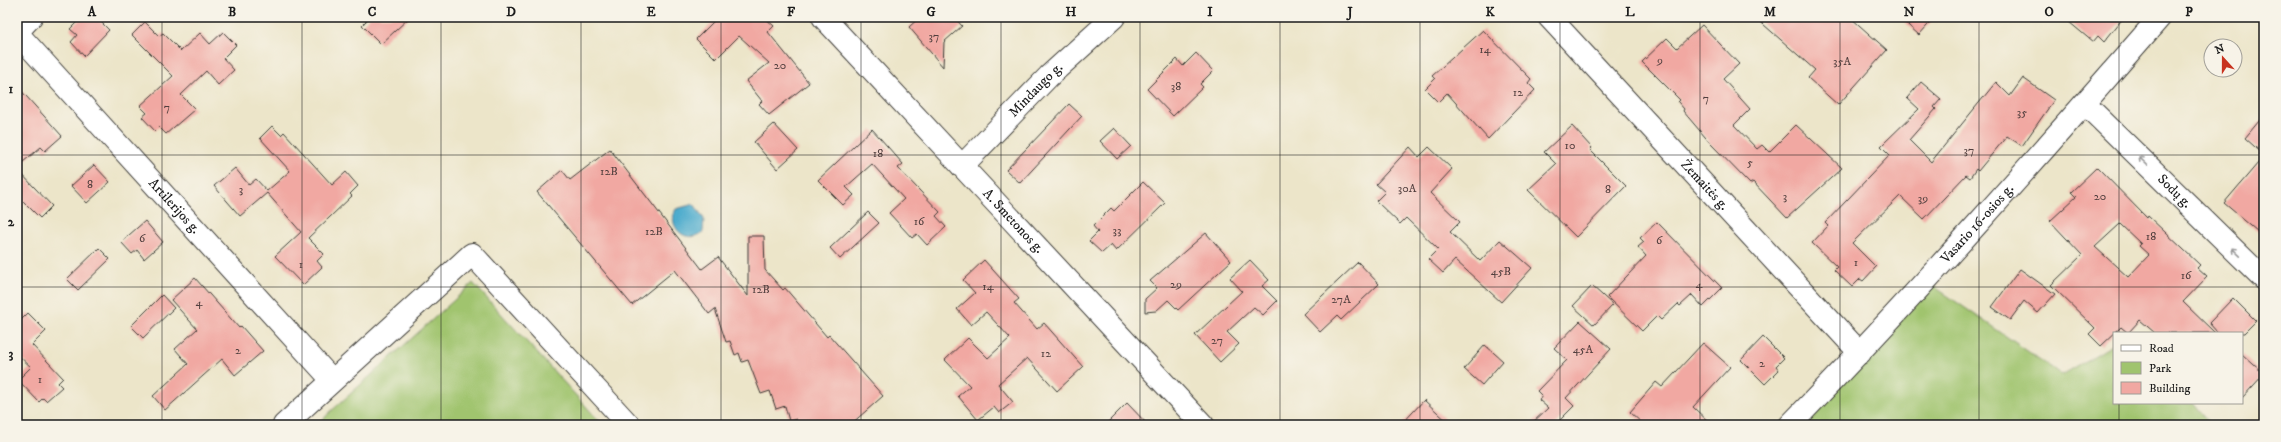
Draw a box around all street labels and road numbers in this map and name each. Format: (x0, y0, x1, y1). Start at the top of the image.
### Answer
street label: Mindaugo g. (1005, 59, 1067, 121)
street label: Žemaitės g. (1677, 156, 1733, 214)
street label: Sodų g. (2153, 171, 2195, 212)
street label: Artilerijos g. (144, 175, 204, 238)
street label: Vasario 16-osios g. (1936, 180, 2018, 268)
street label: A. Smetonos g. (978, 185, 1048, 257)

